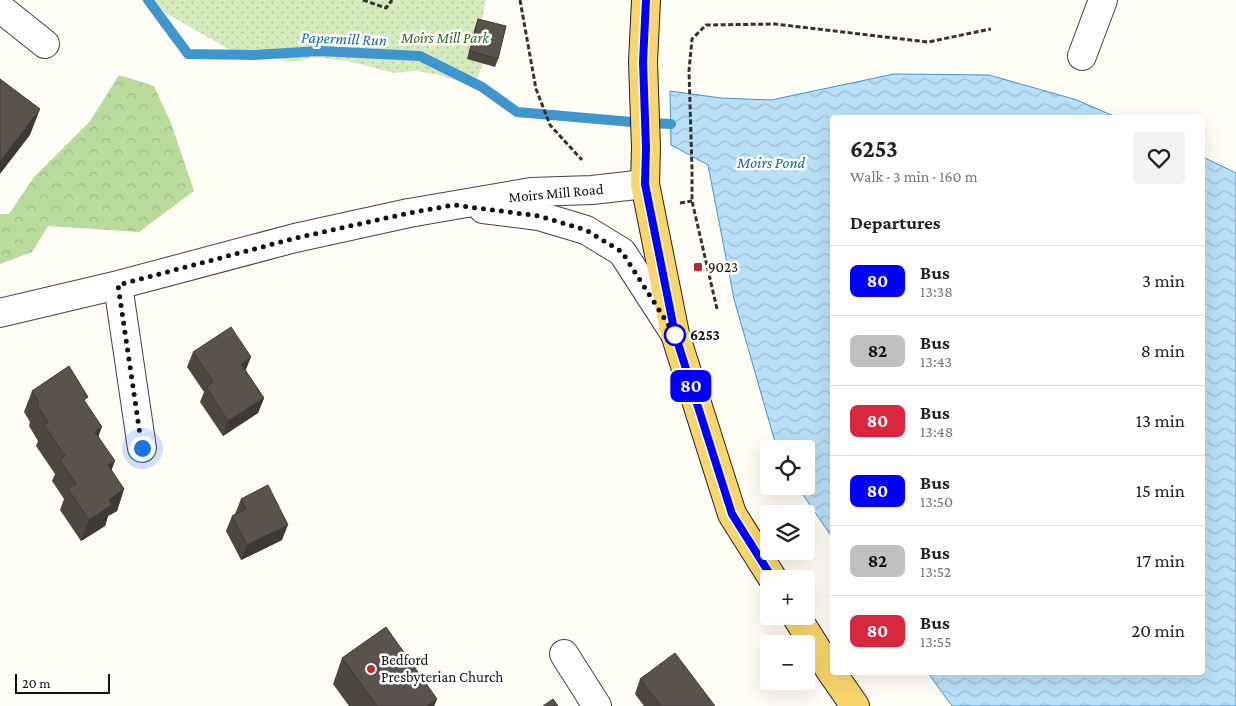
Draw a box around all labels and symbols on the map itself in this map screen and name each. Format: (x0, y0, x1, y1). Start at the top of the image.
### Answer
water label: Papermill Run (301, 29, 387, 49)
park label: Moirs Mill Park (400, 30, 491, 46)
water label: Moirs Pond (736, 154, 805, 171)
street label: Moirs Mill Road (508, 181, 604, 205)
place label: 9023 (708, 259, 738, 275)
marker: 9023 (692, 261, 704, 273)
marker: 6253 (664, 324, 686, 346)
place label: 6253 (690, 327, 720, 343)
line badge: 80 (668, 370, 714, 402)
your location (130, 436, 155, 461)
place label: Bedford Presbyterian Church (381, 652, 503, 686)
marker: Bedford Presbyterian Church (365, 663, 377, 675)
scale bar (15, 671, 110, 694)

